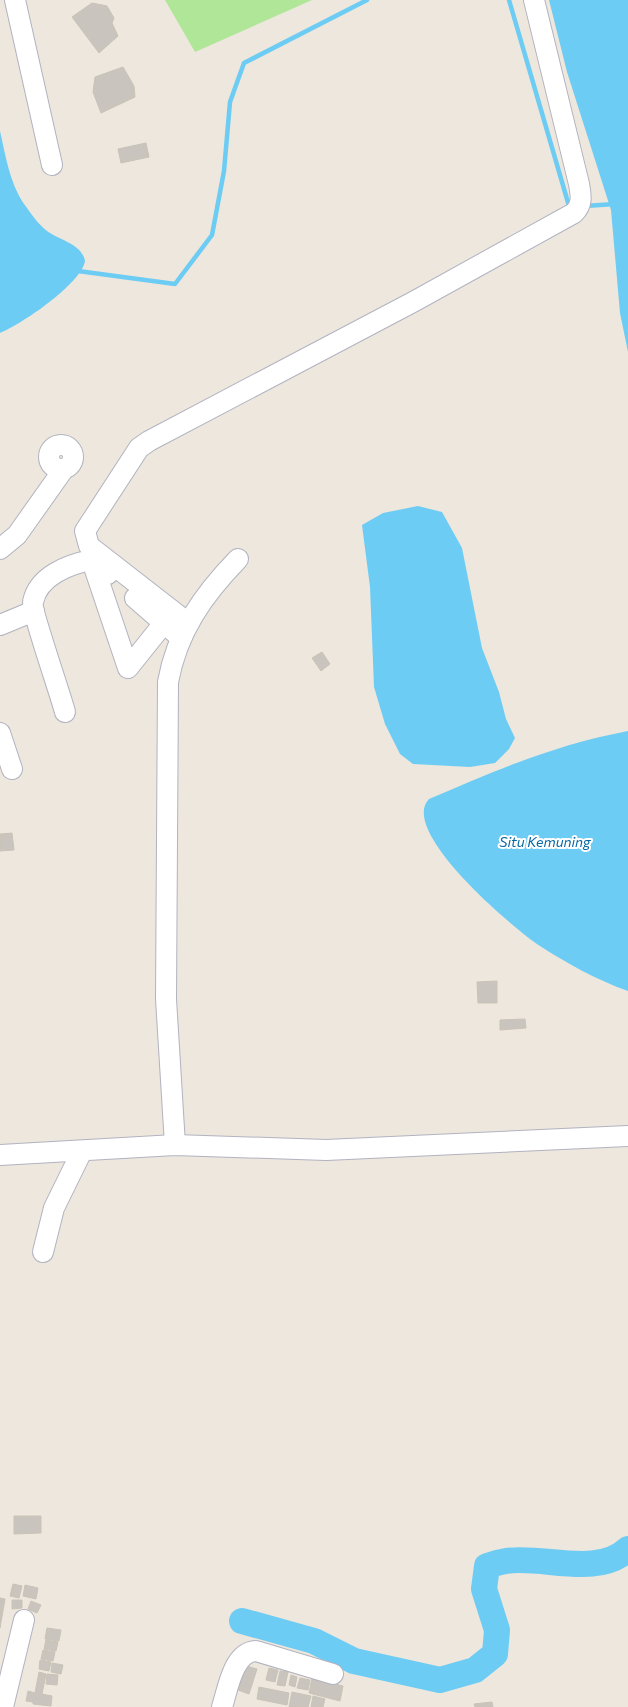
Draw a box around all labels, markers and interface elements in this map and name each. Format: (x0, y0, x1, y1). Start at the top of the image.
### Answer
water label: Situ Kemuning (499, 833, 592, 850)

